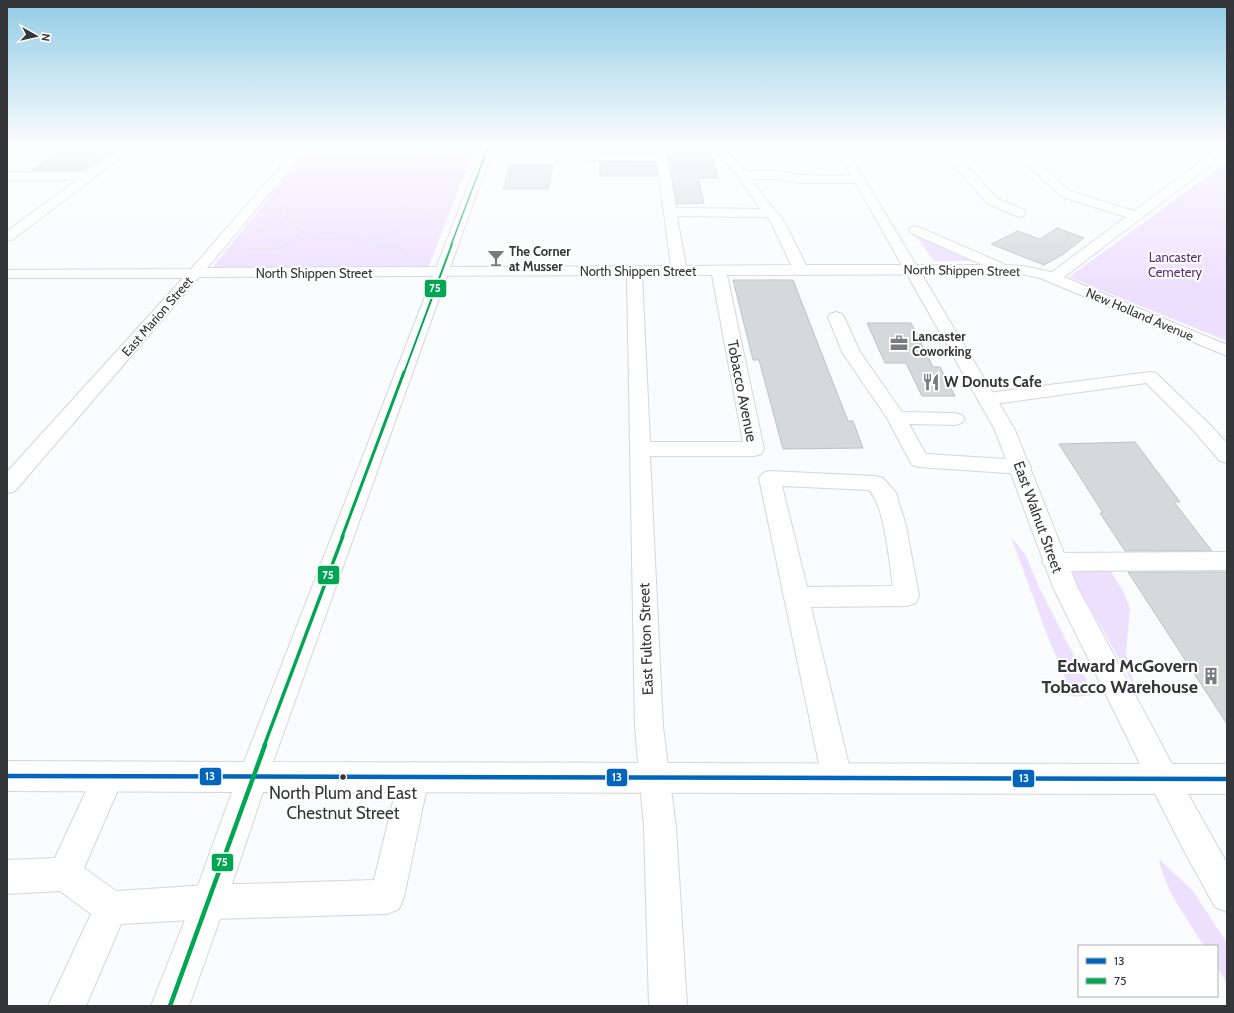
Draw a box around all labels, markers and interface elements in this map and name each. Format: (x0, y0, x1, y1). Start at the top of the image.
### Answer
north arrow (16, 16, 56, 56)
text: N (38, 33, 53, 42)
place label: The Corner at Musser (509, 243, 571, 274)
bar icon: The Corner at Musser (486, 248, 506, 268)
park label: Lancaster Cemetery (1148, 249, 1203, 280)
street label: North Shippen Street (904, 261, 1021, 279)
street label: North Shippen Street (580, 263, 697, 279)
street label: North Shippen Street (256, 265, 373, 281)
street label: East Marion Street (118, 272, 196, 359)
line badge: 75 (424, 279, 447, 298)
text: 75 (429, 281, 441, 295)
street label: New Holland Avenue (1084, 284, 1196, 344)
place label: Lancaster Coworking (912, 328, 972, 359)
office icon: Lancaster Coworking (889, 333, 909, 353)
street label: Tobacco Avenue (723, 339, 761, 444)
restaurant icon: W Donuts Cafe (921, 372, 941, 392)
place label: W Donuts Cafe (944, 373, 1042, 391)
street label: East Walnut Street (1009, 459, 1067, 575)
line badge: 75 (317, 565, 340, 585)
text: 75 (322, 568, 334, 582)
street label: East Fulton Street (635, 583, 657, 695)
place label: Edward McGovern Tobacco Warehouse (1042, 655, 1198, 698)
building icon: Edward McGovern Tobacco Warehouse (1201, 666, 1221, 686)
line badge: 13 (199, 767, 222, 786)
line badge: 13 (606, 768, 628, 787)
text: 13 (205, 769, 215, 783)
line badge: 13 (1012, 769, 1035, 788)
text: 13 (612, 770, 622, 784)
text: 13 (1019, 771, 1029, 785)
marker: North Plum and East Chestnut Street (338, 772, 348, 782)
place label: North Plum and East Chestnut Street (269, 783, 417, 823)
line badge: 75 (211, 853, 234, 872)
text: 75 (216, 855, 228, 869)
legend (1078, 945, 1218, 997)
text: 13 (1114, 953, 1124, 968)
text: 75 (1114, 973, 1127, 988)

